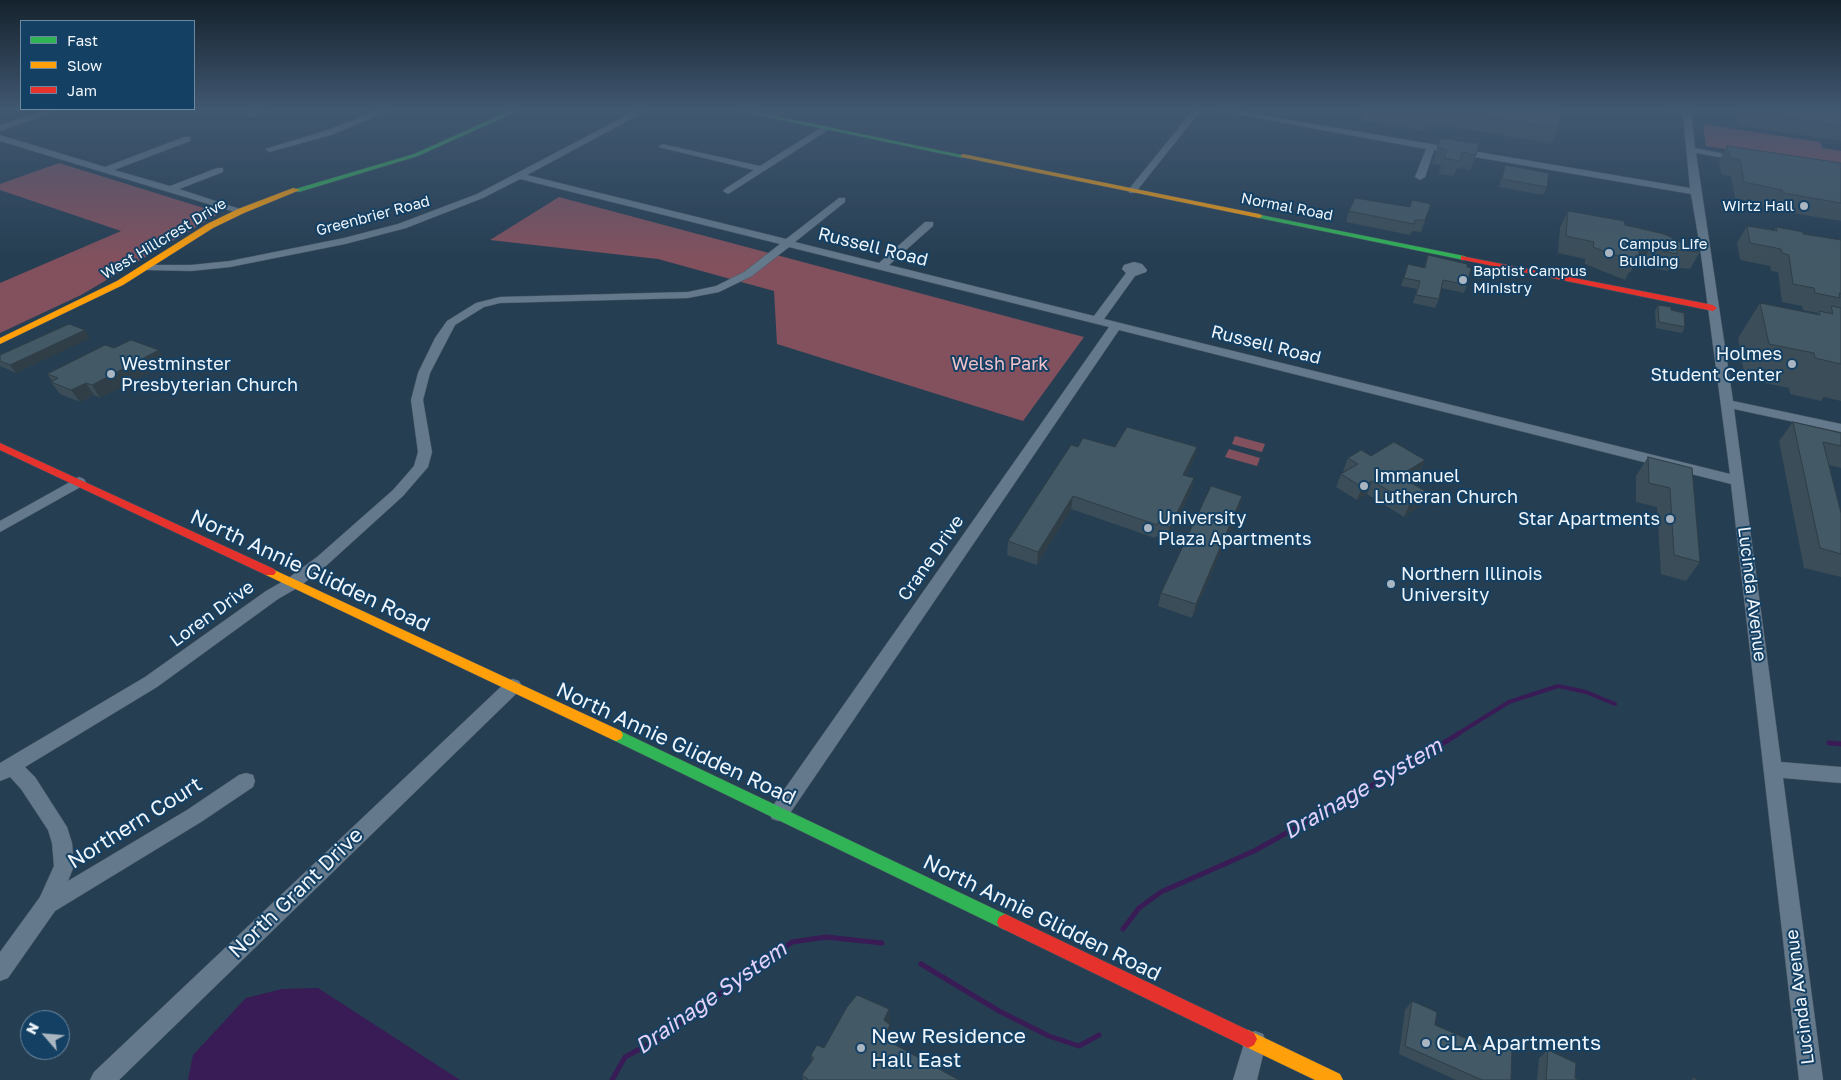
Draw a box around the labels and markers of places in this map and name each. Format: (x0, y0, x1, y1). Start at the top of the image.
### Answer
place label: Wirtz Hall (1722, 197, 1794, 215)
marker: Wirtz Hall (1798, 200, 1810, 212)
place label: Campus Life Building (1619, 235, 1708, 270)
marker: Campus Life Building (1603, 247, 1615, 259)
place label: Baptist Campus Ministry (1473, 262, 1587, 297)
marker: Baptist Campus Ministry (1457, 274, 1469, 286)
place label: Holmes Student Center (1650, 343, 1782, 386)
place label: Westminster Presbyterian Church (121, 353, 298, 396)
marker: Holmes Student Center (1786, 358, 1798, 370)
marker: Westminster Presbyterian Church (105, 368, 117, 380)
place label: Immanuel Lutheran Church (1374, 465, 1518, 508)
marker: Immanuel Lutheran Church (1358, 480, 1370, 492)
place label: University Plaza Apartments (1158, 507, 1311, 550)
place label: Star Apartments (1518, 508, 1660, 530)
marker: Star Apartments (1664, 513, 1676, 525)
marker: University Plaza Apartments (1142, 522, 1154, 534)
place label: Northern Illinois University (1401, 563, 1542, 606)
marker: Northern Illinois University (1385, 578, 1397, 590)
place label: New Residence Hall East (871, 1023, 1026, 1073)
place label: CLA Apartments (1436, 1030, 1601, 1056)
marker: CLA Apartments (1420, 1037, 1432, 1049)
marker: New Residence Hall East (855, 1042, 867, 1054)

